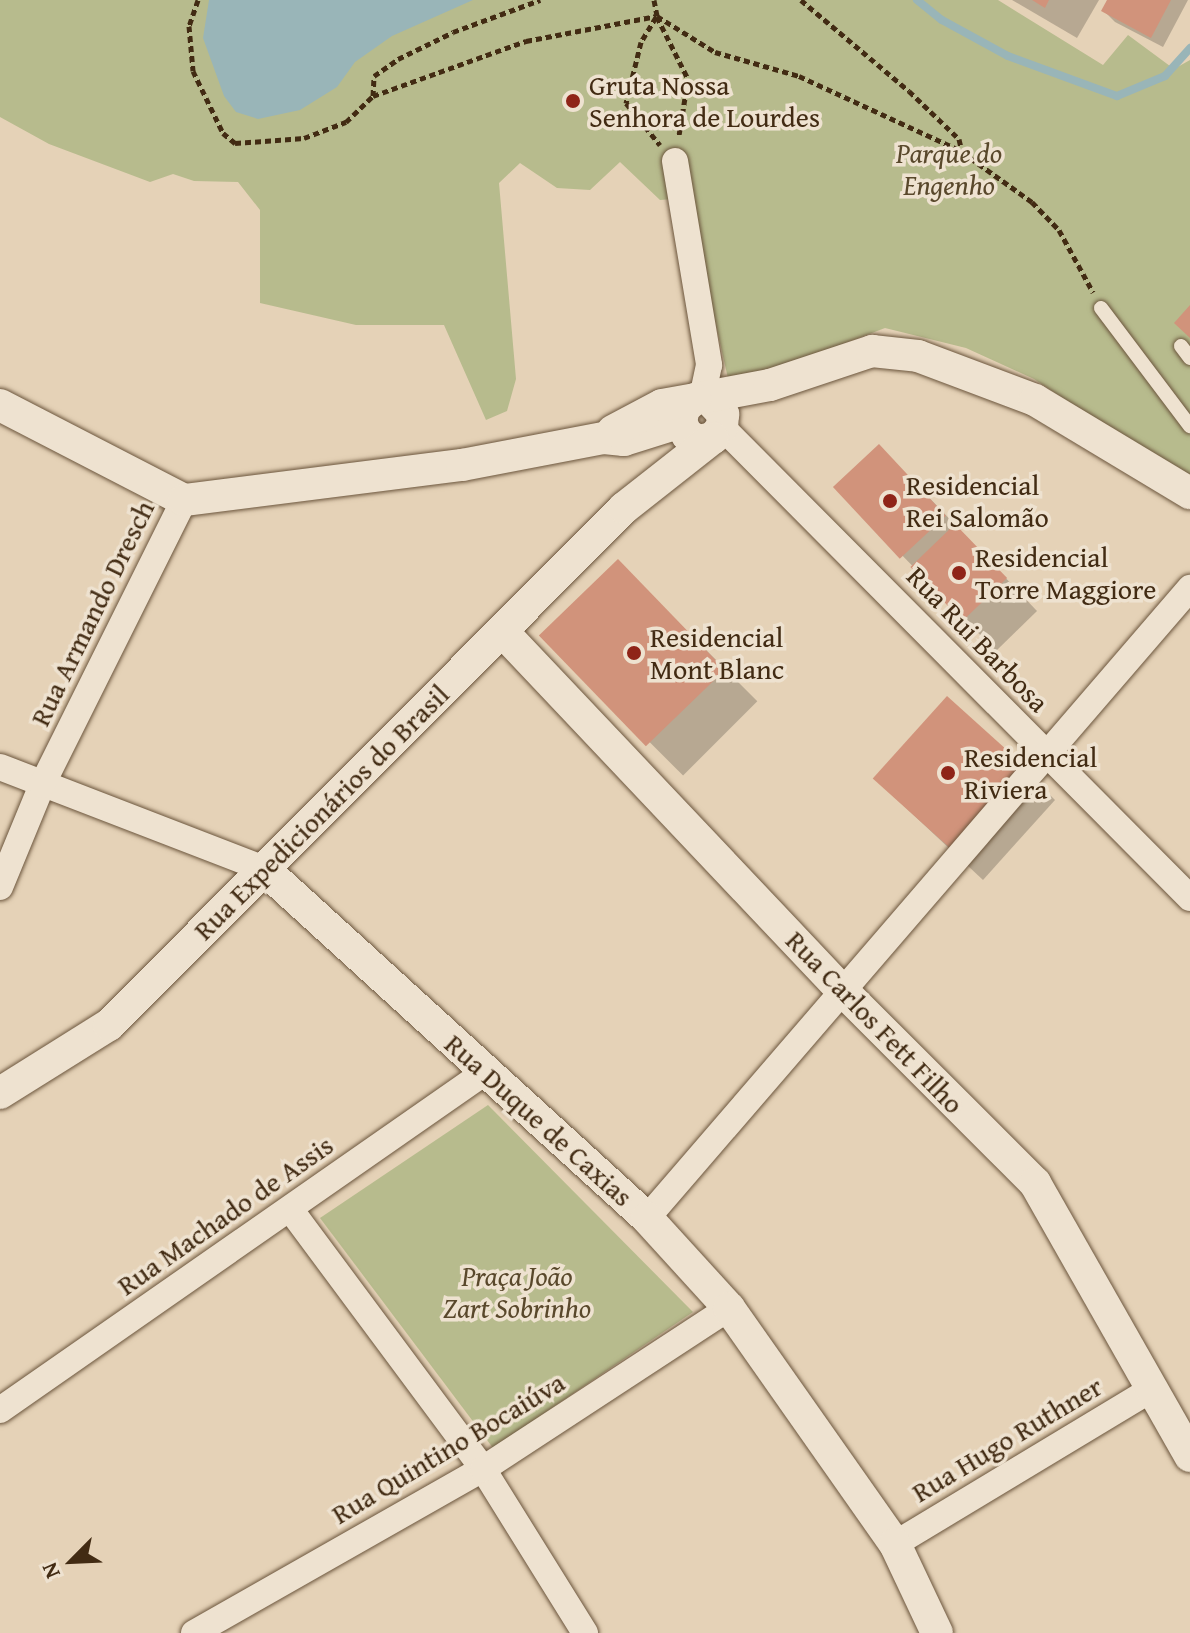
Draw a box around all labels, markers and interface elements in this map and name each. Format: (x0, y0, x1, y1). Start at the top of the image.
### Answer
place label: Gruta Nossa Senhora de Lourdes (589, 68, 820, 134)
marker: Gruta Nossa Senhora de Lourdes (564, 92, 582, 110)
park label: Parque do Engenho (896, 136, 1002, 202)
place label: Residencial Rei Salomão (906, 468, 1049, 534)
marker: Residencial Rei Salomão (881, 492, 899, 510)
street label: Rua Armando Dresch (23, 495, 161, 731)
place label: Residencial Torre Maggiore (975, 540, 1156, 606)
street label: Rua Rui Barbosa (900, 559, 1056, 719)
marker: Residencial Torre Maggiore (950, 564, 968, 582)
place label: Residencial Mont Blanc (650, 620, 784, 686)
marker: Residencial Mont Blanc (625, 644, 643, 662)
street label: Rua Expedicionários do Brasil (186, 677, 456, 947)
place label: Residencial Riviera (964, 740, 1097, 806)
marker: Residencial Riviera (939, 764, 957, 782)
street label: Rua Carlos Fett Filho (779, 924, 971, 1120)
street label: Rua Duque de Caxias (438, 1027, 640, 1213)
street label: Rua Machado de Assis (111, 1128, 339, 1302)
park label: Praça João Zart Sobrinho (443, 1259, 591, 1325)
street label: Rua Quintino Bocaiúva (325, 1365, 571, 1531)
street label: Rua Hugo Ruthner (906, 1369, 1108, 1509)
north arrow (32, 1521, 112, 1601)
text: N (32, 1558, 68, 1584)

